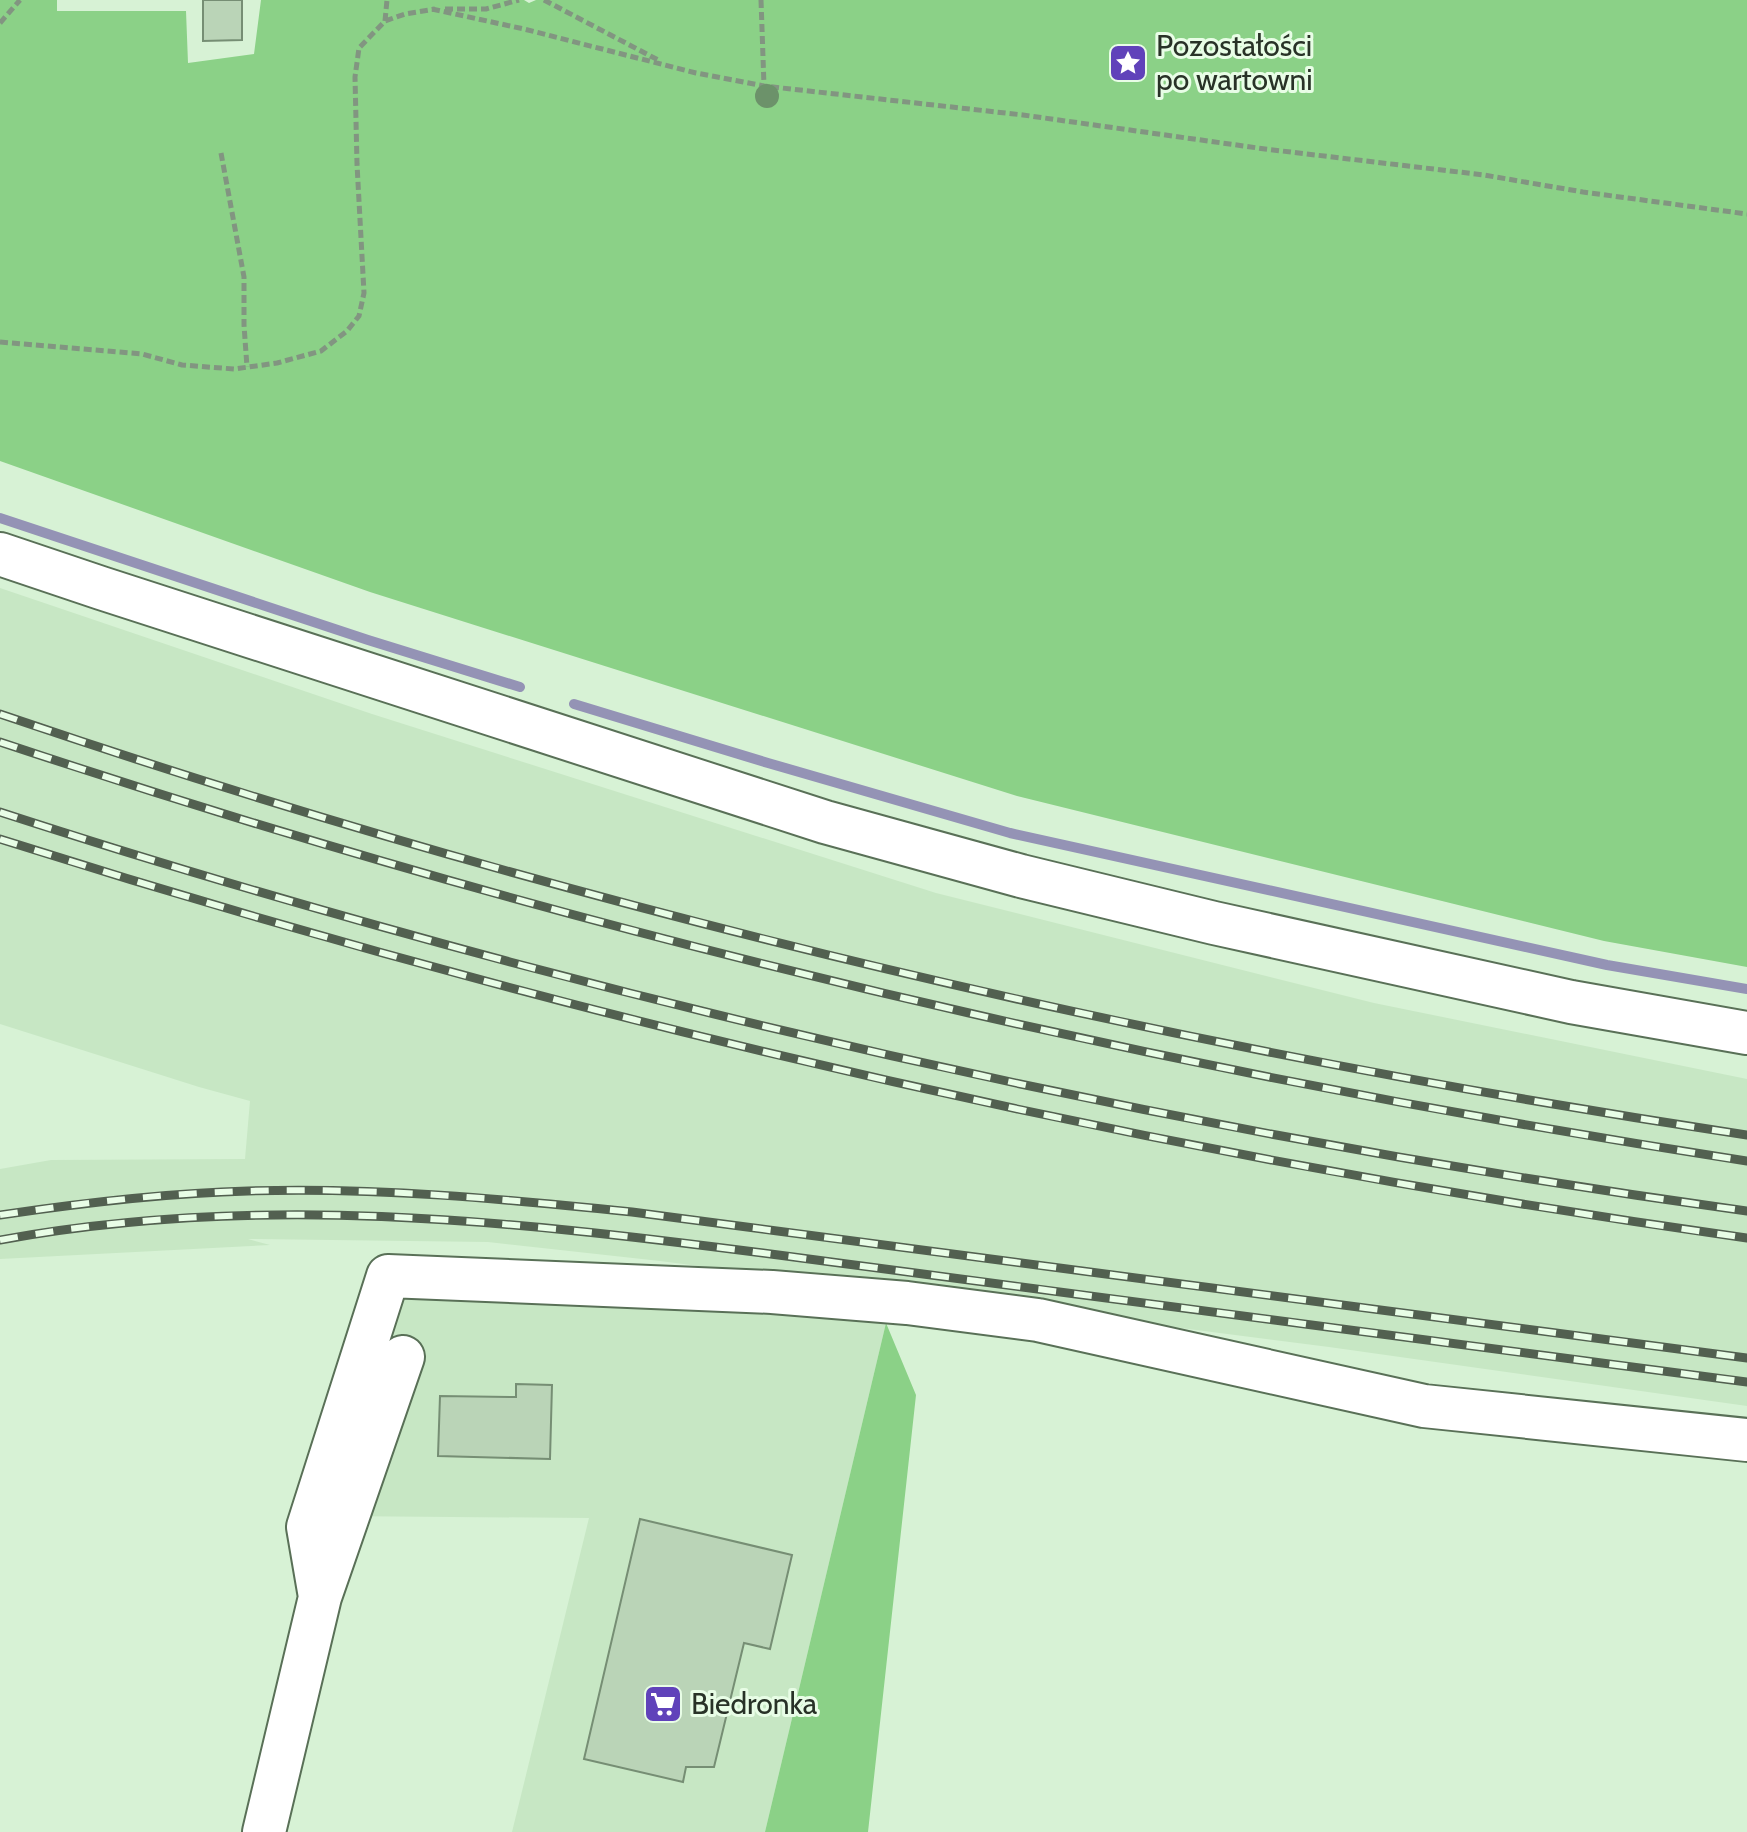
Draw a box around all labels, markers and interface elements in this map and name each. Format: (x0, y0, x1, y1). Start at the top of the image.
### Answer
place label: Pozostałości po wartowni (1156, 27, 1313, 98)
place icon: Pozostałości po wartowni (1107, 42, 1149, 84)
supermarket icon: Biedronka (642, 1683, 684, 1725)
place label: Biedronka (691, 1685, 818, 1722)

